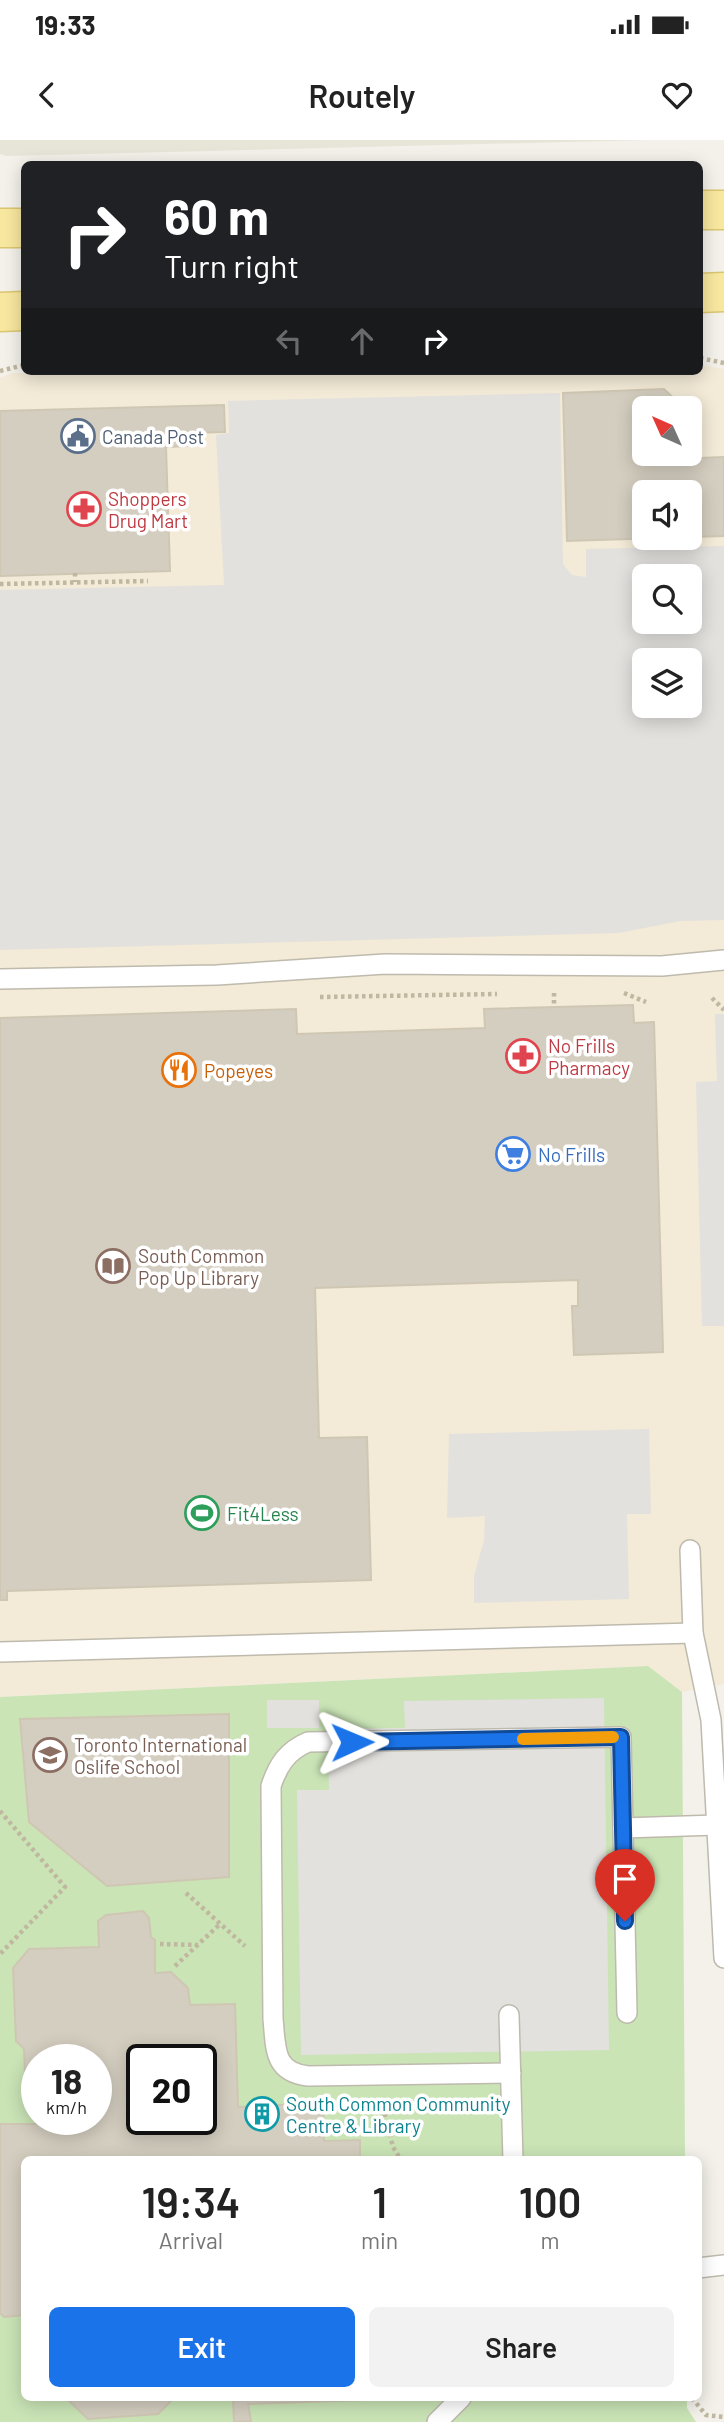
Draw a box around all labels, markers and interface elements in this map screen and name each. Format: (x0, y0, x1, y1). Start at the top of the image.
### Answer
text: 19:33 (35, 9, 96, 40)
icon: back (28, 76, 66, 114)
text: Routely (309, 76, 415, 114)
icon: heart (658, 76, 696, 114)
text: 60 m (164, 186, 269, 245)
icon: right (49, 189, 140, 280)
text: Turn right (164, 246, 299, 284)
icon: left (270, 322, 308, 360)
icon: ahead (343, 322, 381, 360)
icon: right (416, 322, 454, 360)
north arrow (632, 396, 702, 466)
map controls (632, 396, 702, 718)
public building icon: Canada Post (59, 417, 97, 455)
place label: Canada Post (102, 425, 204, 448)
button: sound (632, 480, 702, 550)
place label: Shoppers Drug Mart (108, 487, 188, 532)
pharmacy icon: Shoppers Drug Mart (65, 490, 103, 528)
button: search (632, 564, 702, 634)
button: layers (632, 648, 702, 718)
place label: No Frills Pharmacy (548, 1034, 630, 1079)
pharmacy icon: No Frills Pharmacy (504, 1037, 542, 1075)
restaurant icon: Popeyes (160, 1051, 198, 1089)
place label: Popeyes (204, 1059, 273, 1082)
supermarket icon: No Frills (494, 1135, 532, 1173)
place label: No Frills (538, 1143, 605, 1166)
place label: South Common Pop Up Library (138, 1244, 264, 1289)
library icon: South Common Pop Up Library (94, 1247, 132, 1285)
sports icon: Fit4Less (183, 1494, 221, 1532)
place label: Fit4Less (227, 1502, 299, 1525)
position arrow (315, 1705, 389, 1779)
place label: Toronto International Oslife School (74, 1733, 247, 1778)
school or university icon: Toronto International Oslife School (31, 1736, 69, 1774)
pin (595, 1849, 655, 1921)
icon: arrive (606, 1860, 644, 1898)
speed limit sign: 20 (126, 2044, 217, 2135)
text: 18 (51, 2059, 82, 2101)
place label: South Common Community Centre & Library (286, 2092, 511, 2137)
building icon: South Common Community Centre & Library (243, 2095, 281, 2133)
text: km/h (46, 2096, 87, 2118)
text: 19:34 (142, 2176, 240, 2226)
text: 1 (372, 2176, 387, 2226)
text: 100 (519, 2176, 581, 2226)
text: Arrival (159, 2226, 223, 2254)
text: min (361, 2226, 398, 2254)
text: m (541, 2226, 560, 2254)
button: Exit (49, 2307, 355, 2387)
button: Share (369, 2307, 674, 2387)

